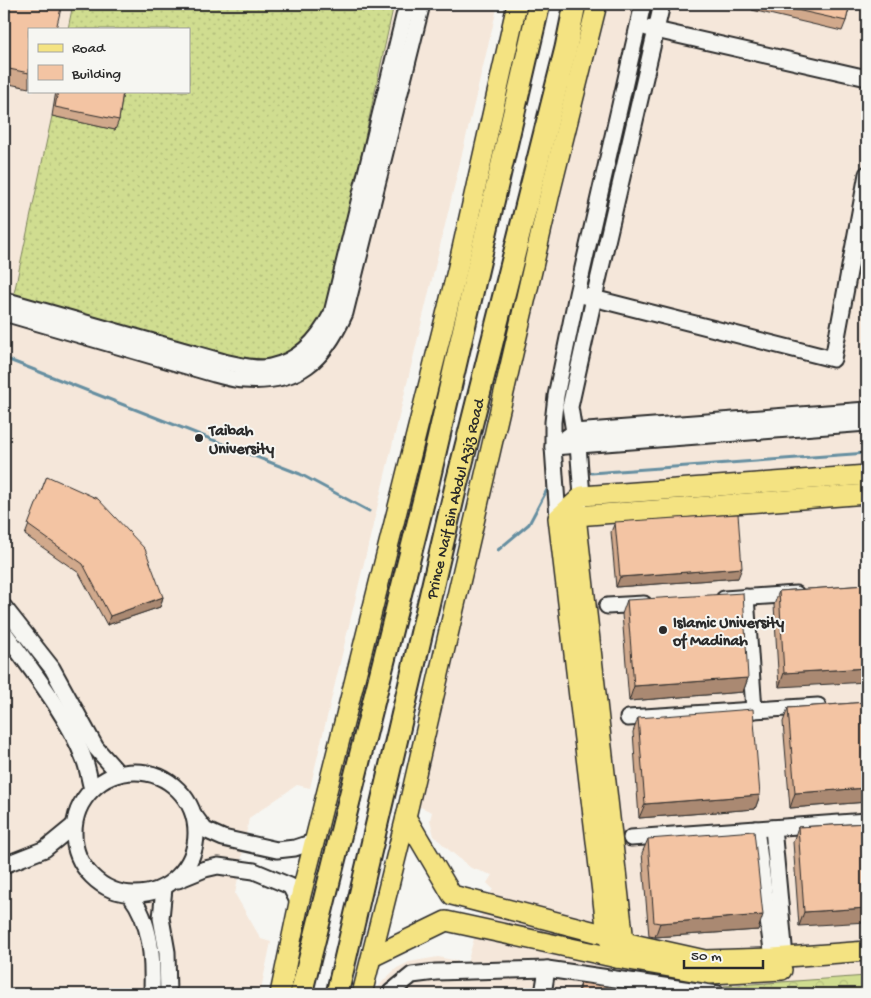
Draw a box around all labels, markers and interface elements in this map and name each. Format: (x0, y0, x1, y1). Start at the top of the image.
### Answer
legend (28, 28, 190, 92)
text: Road (72, 40, 106, 58)
text: Building (71, 66, 121, 84)
street label: Prince Naif Bin Abdul Aziz Road (424, 396, 491, 602)
place label: Taibah University (207, 423, 274, 460)
marker: Taibah University (193, 432, 205, 444)
place label: Islamic University of Madinah (672, 615, 784, 652)
marker: Islamic University of Madinah (657, 624, 669, 636)
scale bar (684, 938, 762, 970)
text: 50 m (691, 948, 722, 966)

